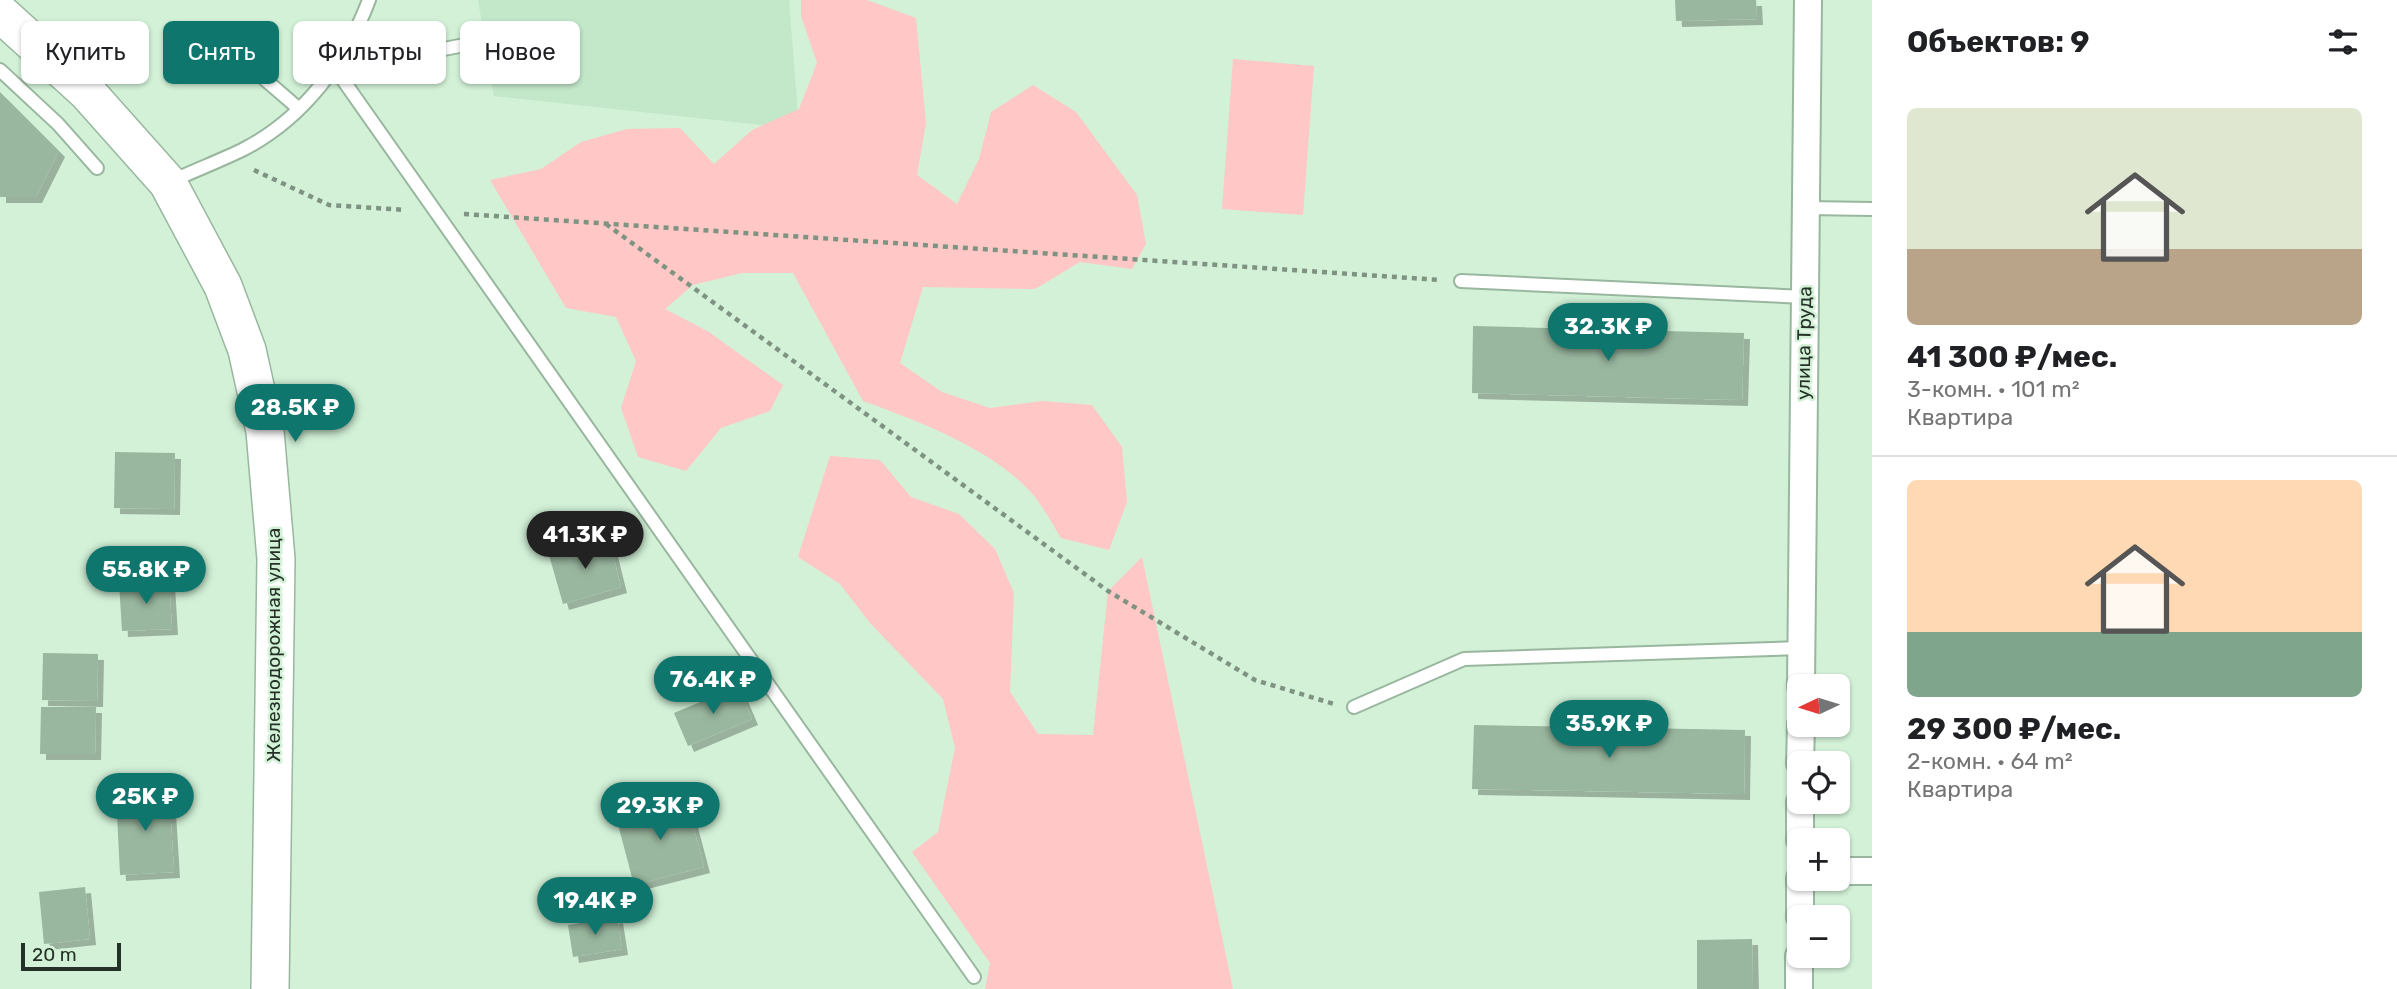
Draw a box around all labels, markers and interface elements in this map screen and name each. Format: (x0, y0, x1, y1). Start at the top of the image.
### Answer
chip: Купить (21, 21, 149, 84)
chip: Снять (163, 21, 279, 84)
chip: Фильтры (293, 21, 446, 84)
chip: Новое (460, 21, 580, 84)
icon: filters (2324, 23, 2362, 61)
text: Объектов: 9 (1907, 24, 2090, 60)
icon: home (2072, 154, 2198, 280)
street label: улица Труда (1792, 286, 1816, 400)
pin: 32.3K ₽ (1543, 304, 1673, 363)
text: 32.3K ₽ (1564, 312, 1652, 340)
text: 41 300 ₽/мес. (1907, 339, 2117, 375)
text: 3-комн. · 101 m² (1907, 375, 2080, 403)
pin: 28.5K ₽ (230, 384, 360, 444)
text: 28.5K ₽ (251, 393, 339, 421)
text: Квартира (1907, 403, 2013, 431)
pin: 41.3K ₽ (520, 512, 650, 571)
text: 41.3K ₽ (543, 520, 627, 548)
icon: home (2072, 526, 2198, 652)
street label: Железнодорожная улица (262, 528, 285, 762)
pin: 55.8K ₽ (81, 546, 211, 606)
text: 55.8K ₽ (102, 555, 190, 583)
pin: 76.4K ₽ (648, 656, 778, 716)
text: 76.4K ₽ (670, 665, 756, 693)
north arrow (1787, 674, 1850, 737)
map controls (1787, 674, 1850, 968)
pin: 35.9K ₽ (1544, 700, 1674, 760)
text: 35.9K ₽ (1566, 709, 1652, 737)
text: 29 300 ₽/мес. (1907, 711, 2121, 747)
text: 2-комн. · 64 m² (1907, 747, 2073, 775)
button: locate (1787, 751, 1850, 814)
pin: 25K ₽ (96, 774, 194, 833)
text: Квартира (1907, 775, 2013, 803)
text: 25K ₽ (112, 782, 178, 810)
pin: 29.3K ₽ (595, 782, 725, 842)
text: 29.3K ₽ (617, 791, 703, 819)
button: + (1787, 828, 1850, 891)
pin: 19.4K ₽ (530, 878, 660, 937)
text: 19.4K ₽ (553, 886, 637, 914)
button: − (1787, 905, 1850, 968)
scale bar (21, 940, 121, 972)
text: 20 m (32, 943, 77, 966)

